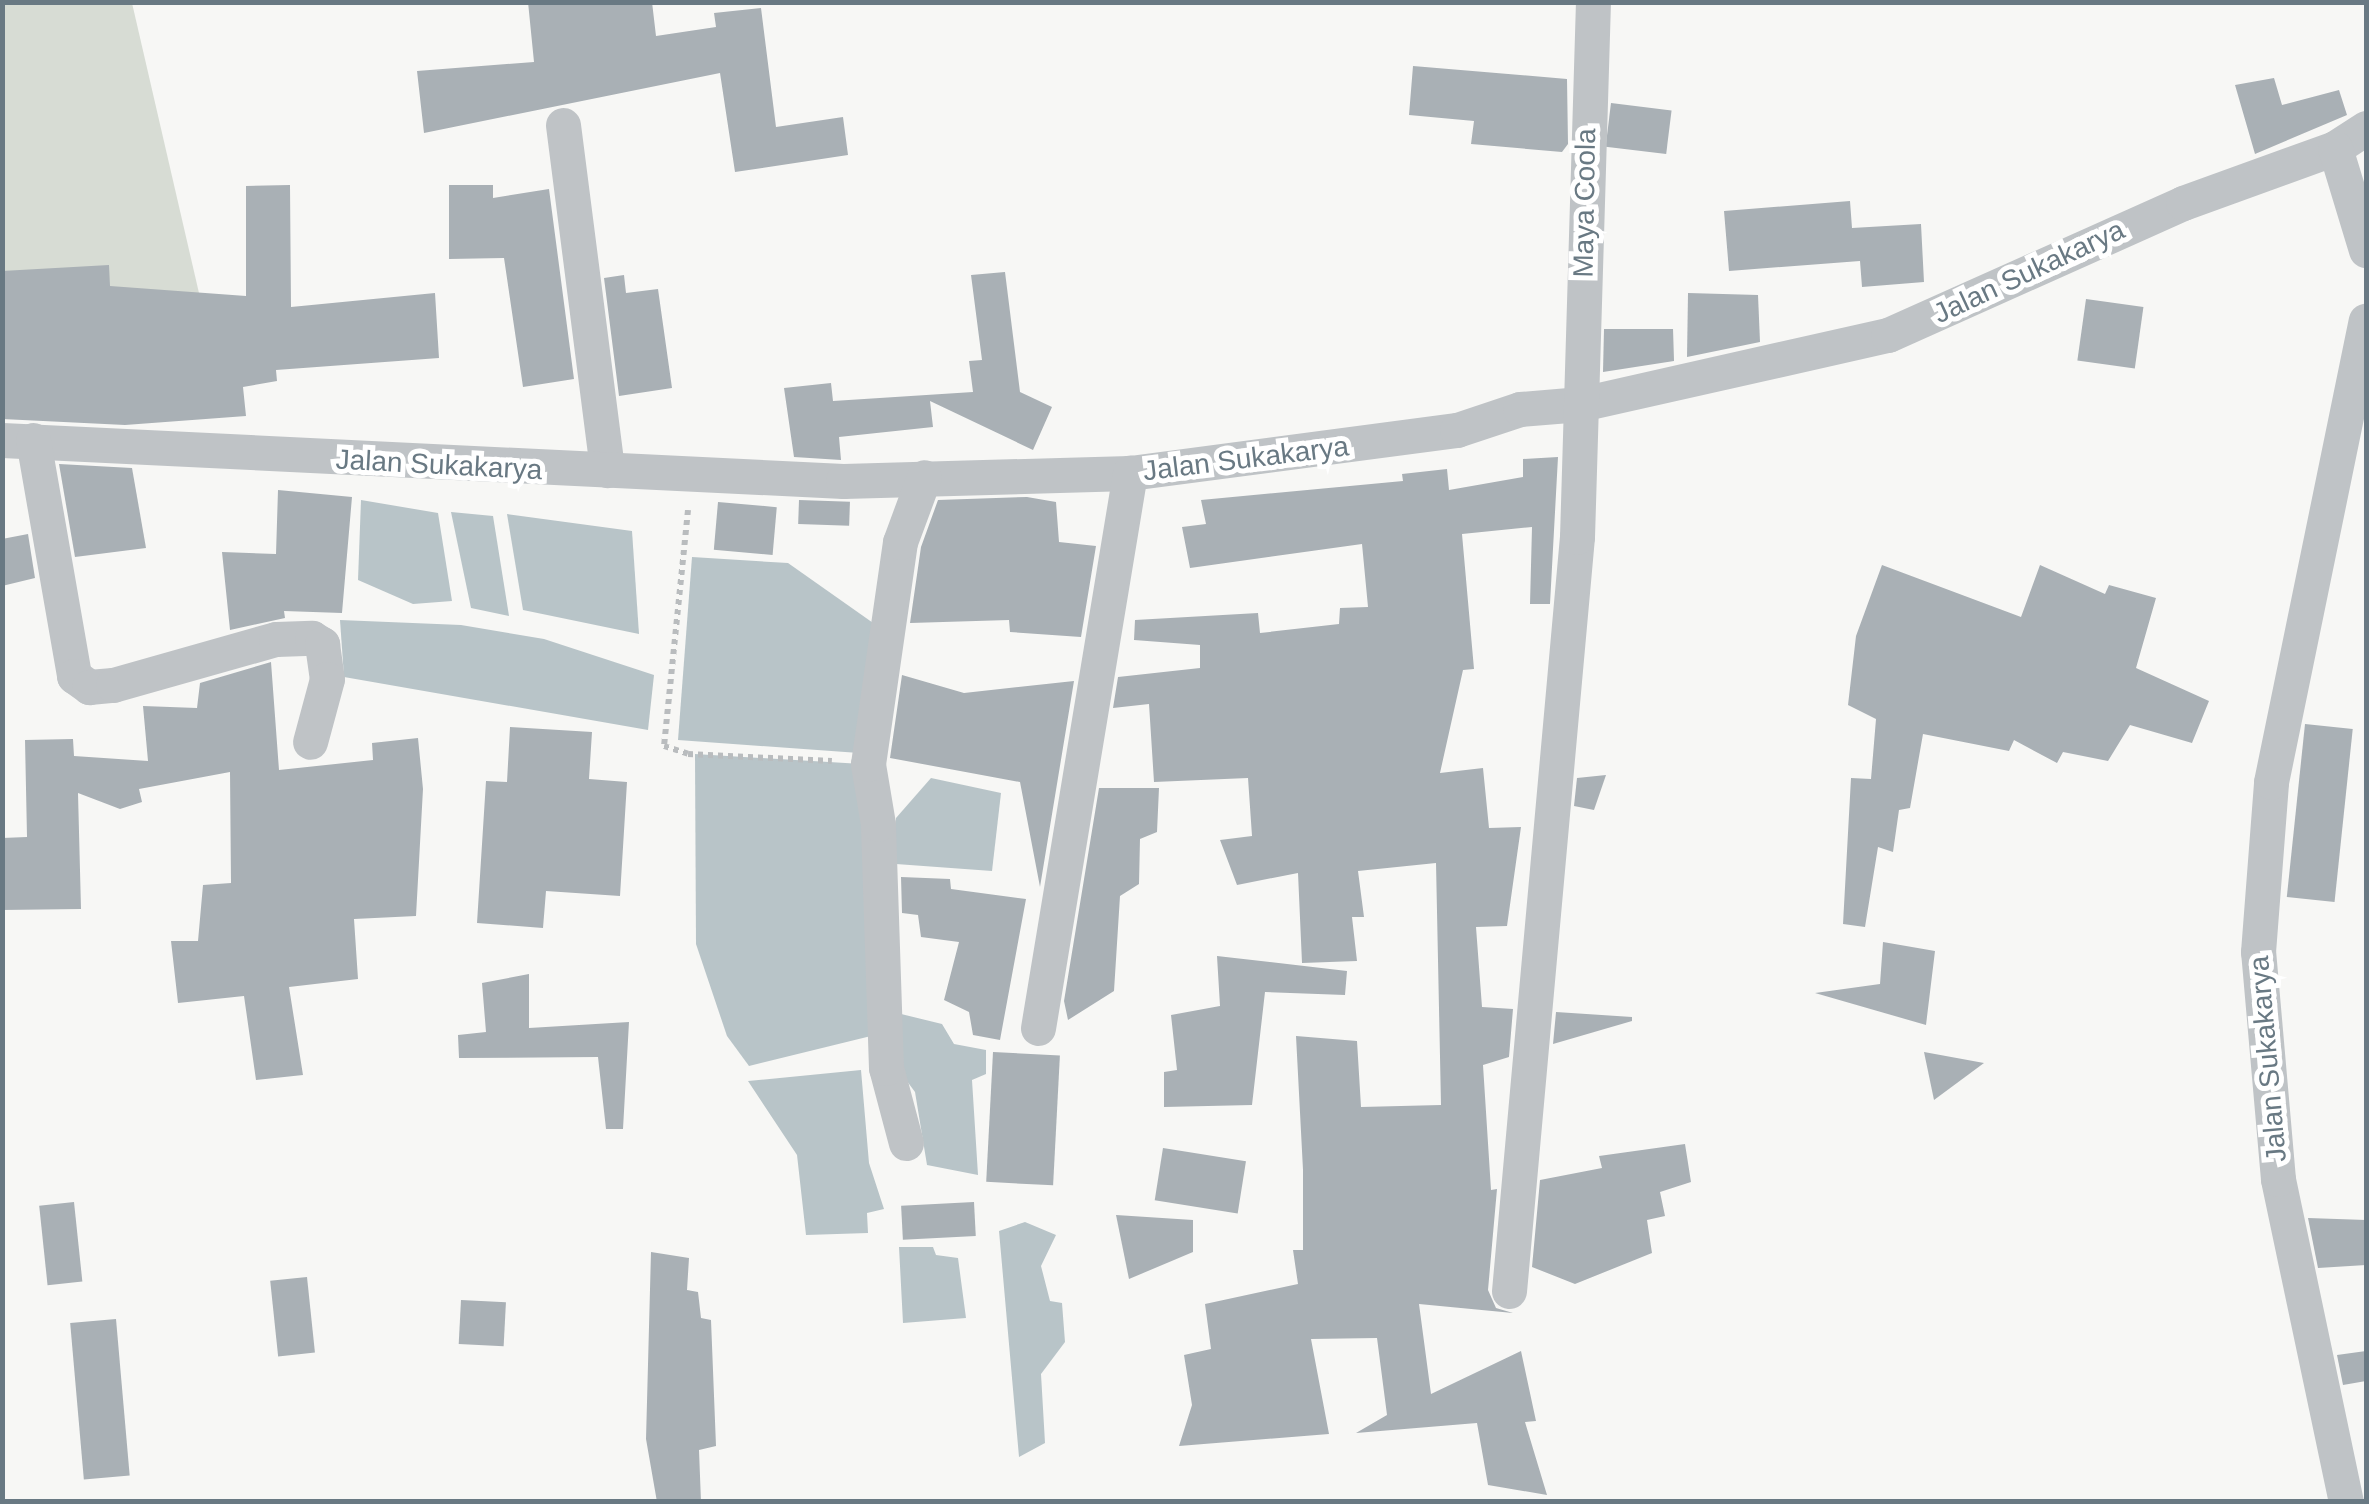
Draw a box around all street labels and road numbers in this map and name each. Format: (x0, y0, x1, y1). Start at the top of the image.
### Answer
street label: Maya Coola (1567, 128, 1603, 278)
street label: Jalan Sukakarya (1928, 213, 2130, 331)
street label: Jalan Sukakarya (1141, 430, 1351, 488)
street label: Jalan Sukakarya (335, 443, 543, 487)
street label: Jalan Sukakarya (2242, 954, 2294, 1164)

